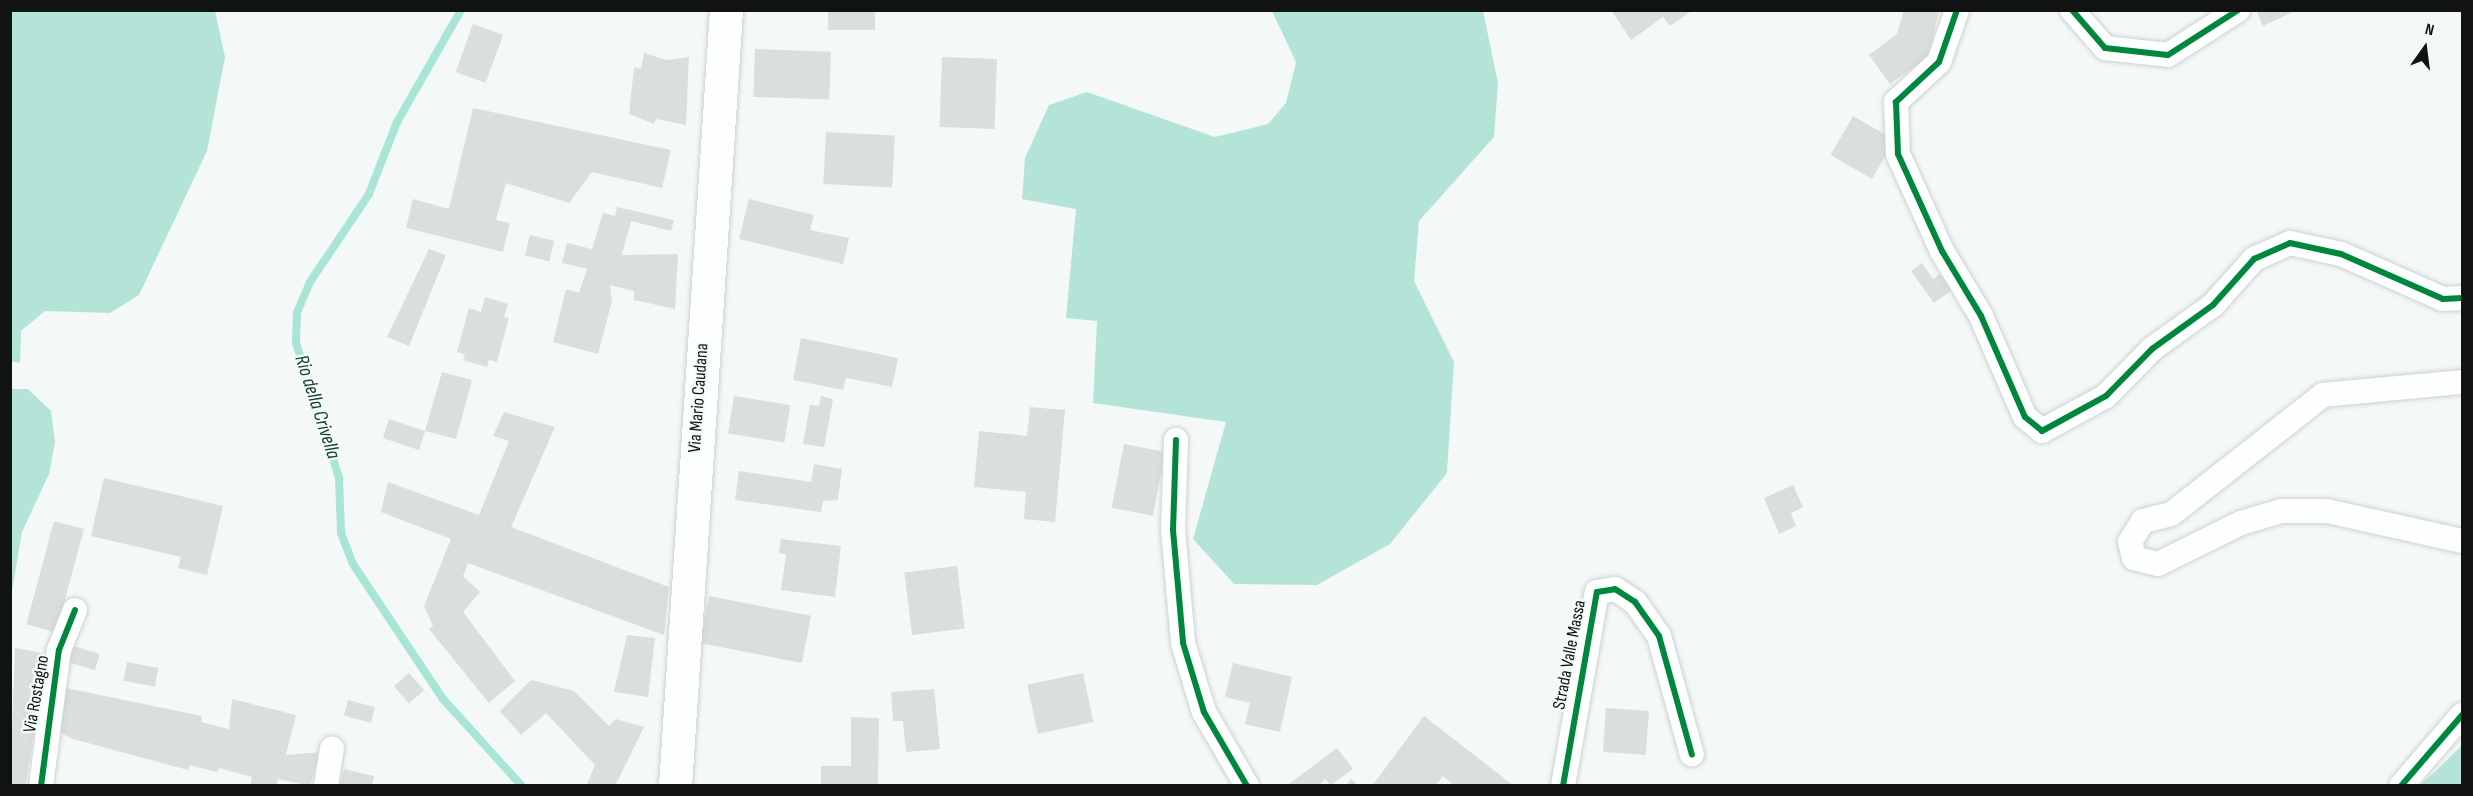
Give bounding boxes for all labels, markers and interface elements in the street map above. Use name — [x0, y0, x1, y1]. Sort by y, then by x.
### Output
north arrow — [2395, 18, 2455, 78]
text: N — [2423, 20, 2436, 40]
street label: Via Mario Caudana — [684, 343, 714, 453]
water label: Rio della Crivella — [289, 352, 345, 462]
street label: Strada Valle Massa — [1549, 599, 1591, 711]
street label: Via Rostagno — [20, 654, 54, 734]

